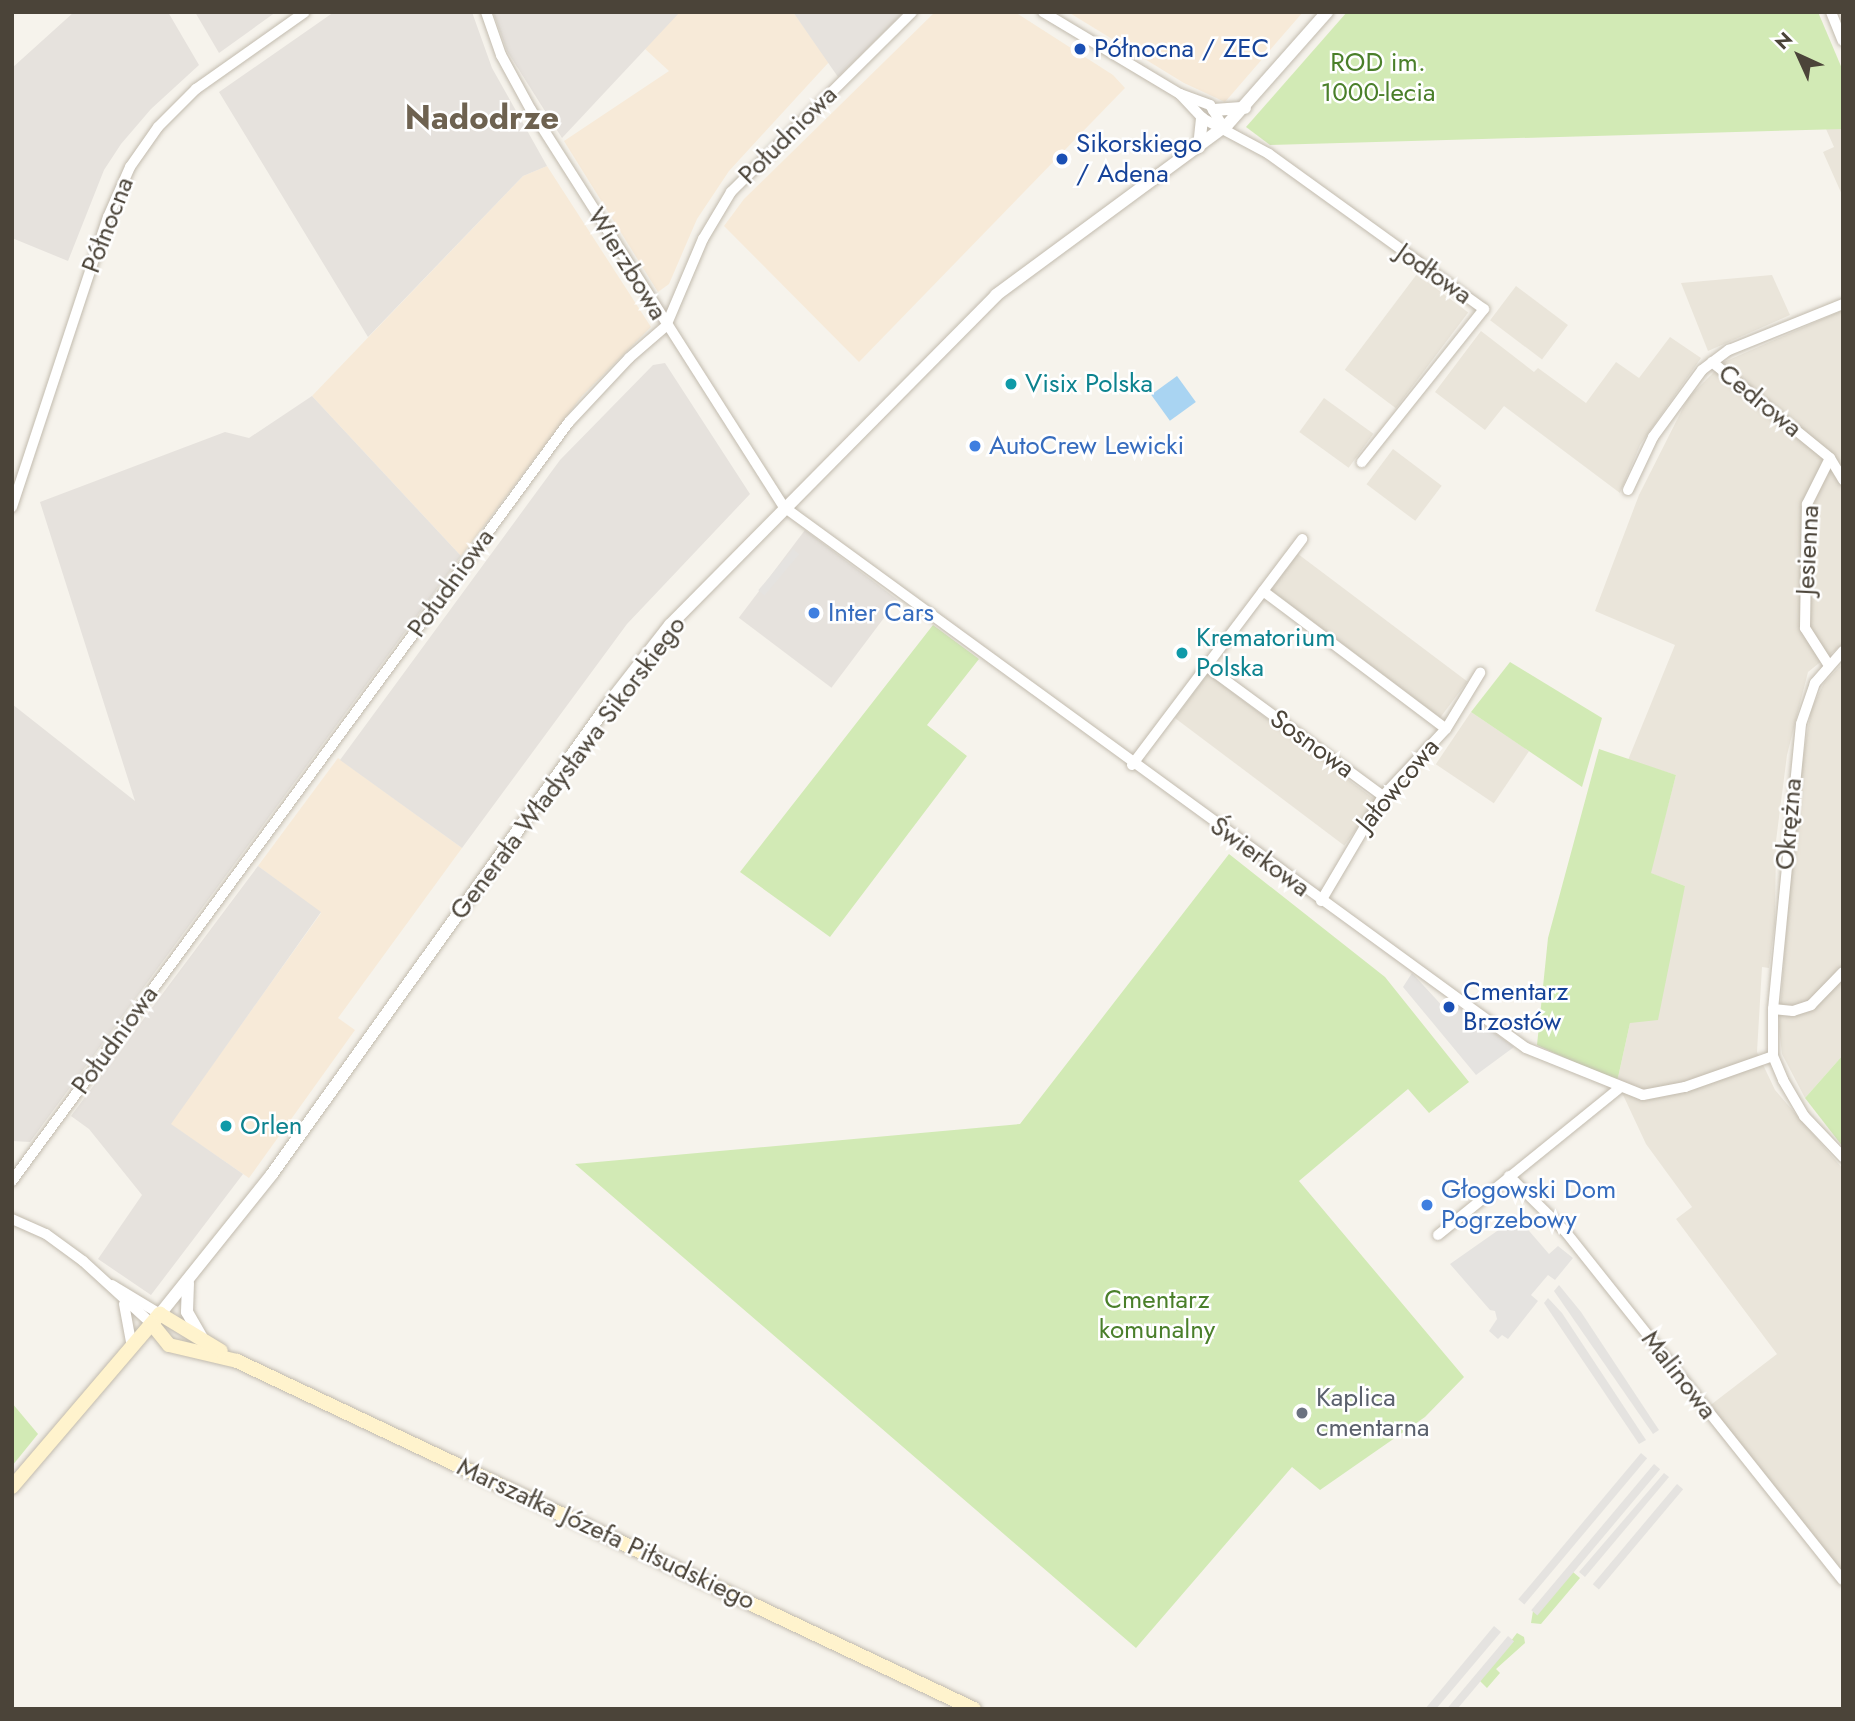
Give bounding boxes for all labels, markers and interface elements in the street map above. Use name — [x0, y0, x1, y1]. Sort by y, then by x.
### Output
north arrow — [1764, 21, 1834, 91]
text: N — [1769, 26, 1799, 56]
place label: Północna / ZEC — [1094, 33, 1269, 65]
marker: Północna / ZEC — [1072, 41, 1088, 57]
park label: ROD im. 1000-lecia — [1320, 47, 1436, 108]
street label: Południowa — [732, 79, 844, 191]
district label: Nadodrze — [405, 98, 559, 138]
place label: Sikorskiego / Adena — [1076, 128, 1202, 190]
marker: Sikorskiego / Adena — [1054, 151, 1070, 167]
street label: Północna — [76, 173, 140, 277]
street label: Wierzbowa — [580, 202, 674, 326]
street label: Jodłowa — [1390, 237, 1478, 311]
street label: Cedrowa — [1712, 358, 1808, 444]
place label: Visix Polska — [1025, 368, 1153, 400]
marker: Visix Polska — [1003, 376, 1019, 392]
place label: AutoCrew Lewicki — [989, 430, 1184, 462]
marker: AutoCrew Lewicki — [967, 438, 983, 454]
street label: Jesienna — [1790, 504, 1826, 596]
street label: Południowa — [401, 523, 501, 643]
place label: Inter Cars — [828, 597, 934, 629]
marker: Inter Cars — [806, 605, 822, 621]
street label: Generała Władysława Sikorskiego — [444, 610, 692, 926]
place label: Krematorium Polska — [1196, 622, 1335, 684]
marker: Krematorium Polska — [1174, 645, 1190, 661]
street label: Sosnowa — [1264, 703, 1360, 785]
street label: Jałowcowa — [1350, 732, 1446, 838]
street label: Okrężna — [1769, 777, 1809, 871]
street label: Świerkowa — [1204, 810, 1316, 904]
place label: Cmentarz Brzostów — [1463, 976, 1569, 1038]
street label: Południowa — [65, 980, 165, 1100]
marker: Cmentarz Brzostów — [1441, 999, 1457, 1015]
place label: Orlen — [240, 1110, 302, 1142]
marker: Orlen — [218, 1118, 234, 1134]
place label: Głogowski Dom Pogrzebowy — [1441, 1174, 1616, 1236]
marker: Głogowski Dom Pogrzebowy — [1419, 1197, 1435, 1213]
park label: Cmentarz komunalny — [1099, 1284, 1215, 1346]
street label: Malinowa — [1635, 1324, 1723, 1426]
place label: Kaplica cmentarna — [1316, 1382, 1430, 1444]
marker: Kaplica cmentarna — [1294, 1405, 1310, 1421]
street label: Marszałka Józefa Piłsudskiego — [452, 1451, 760, 1617]

